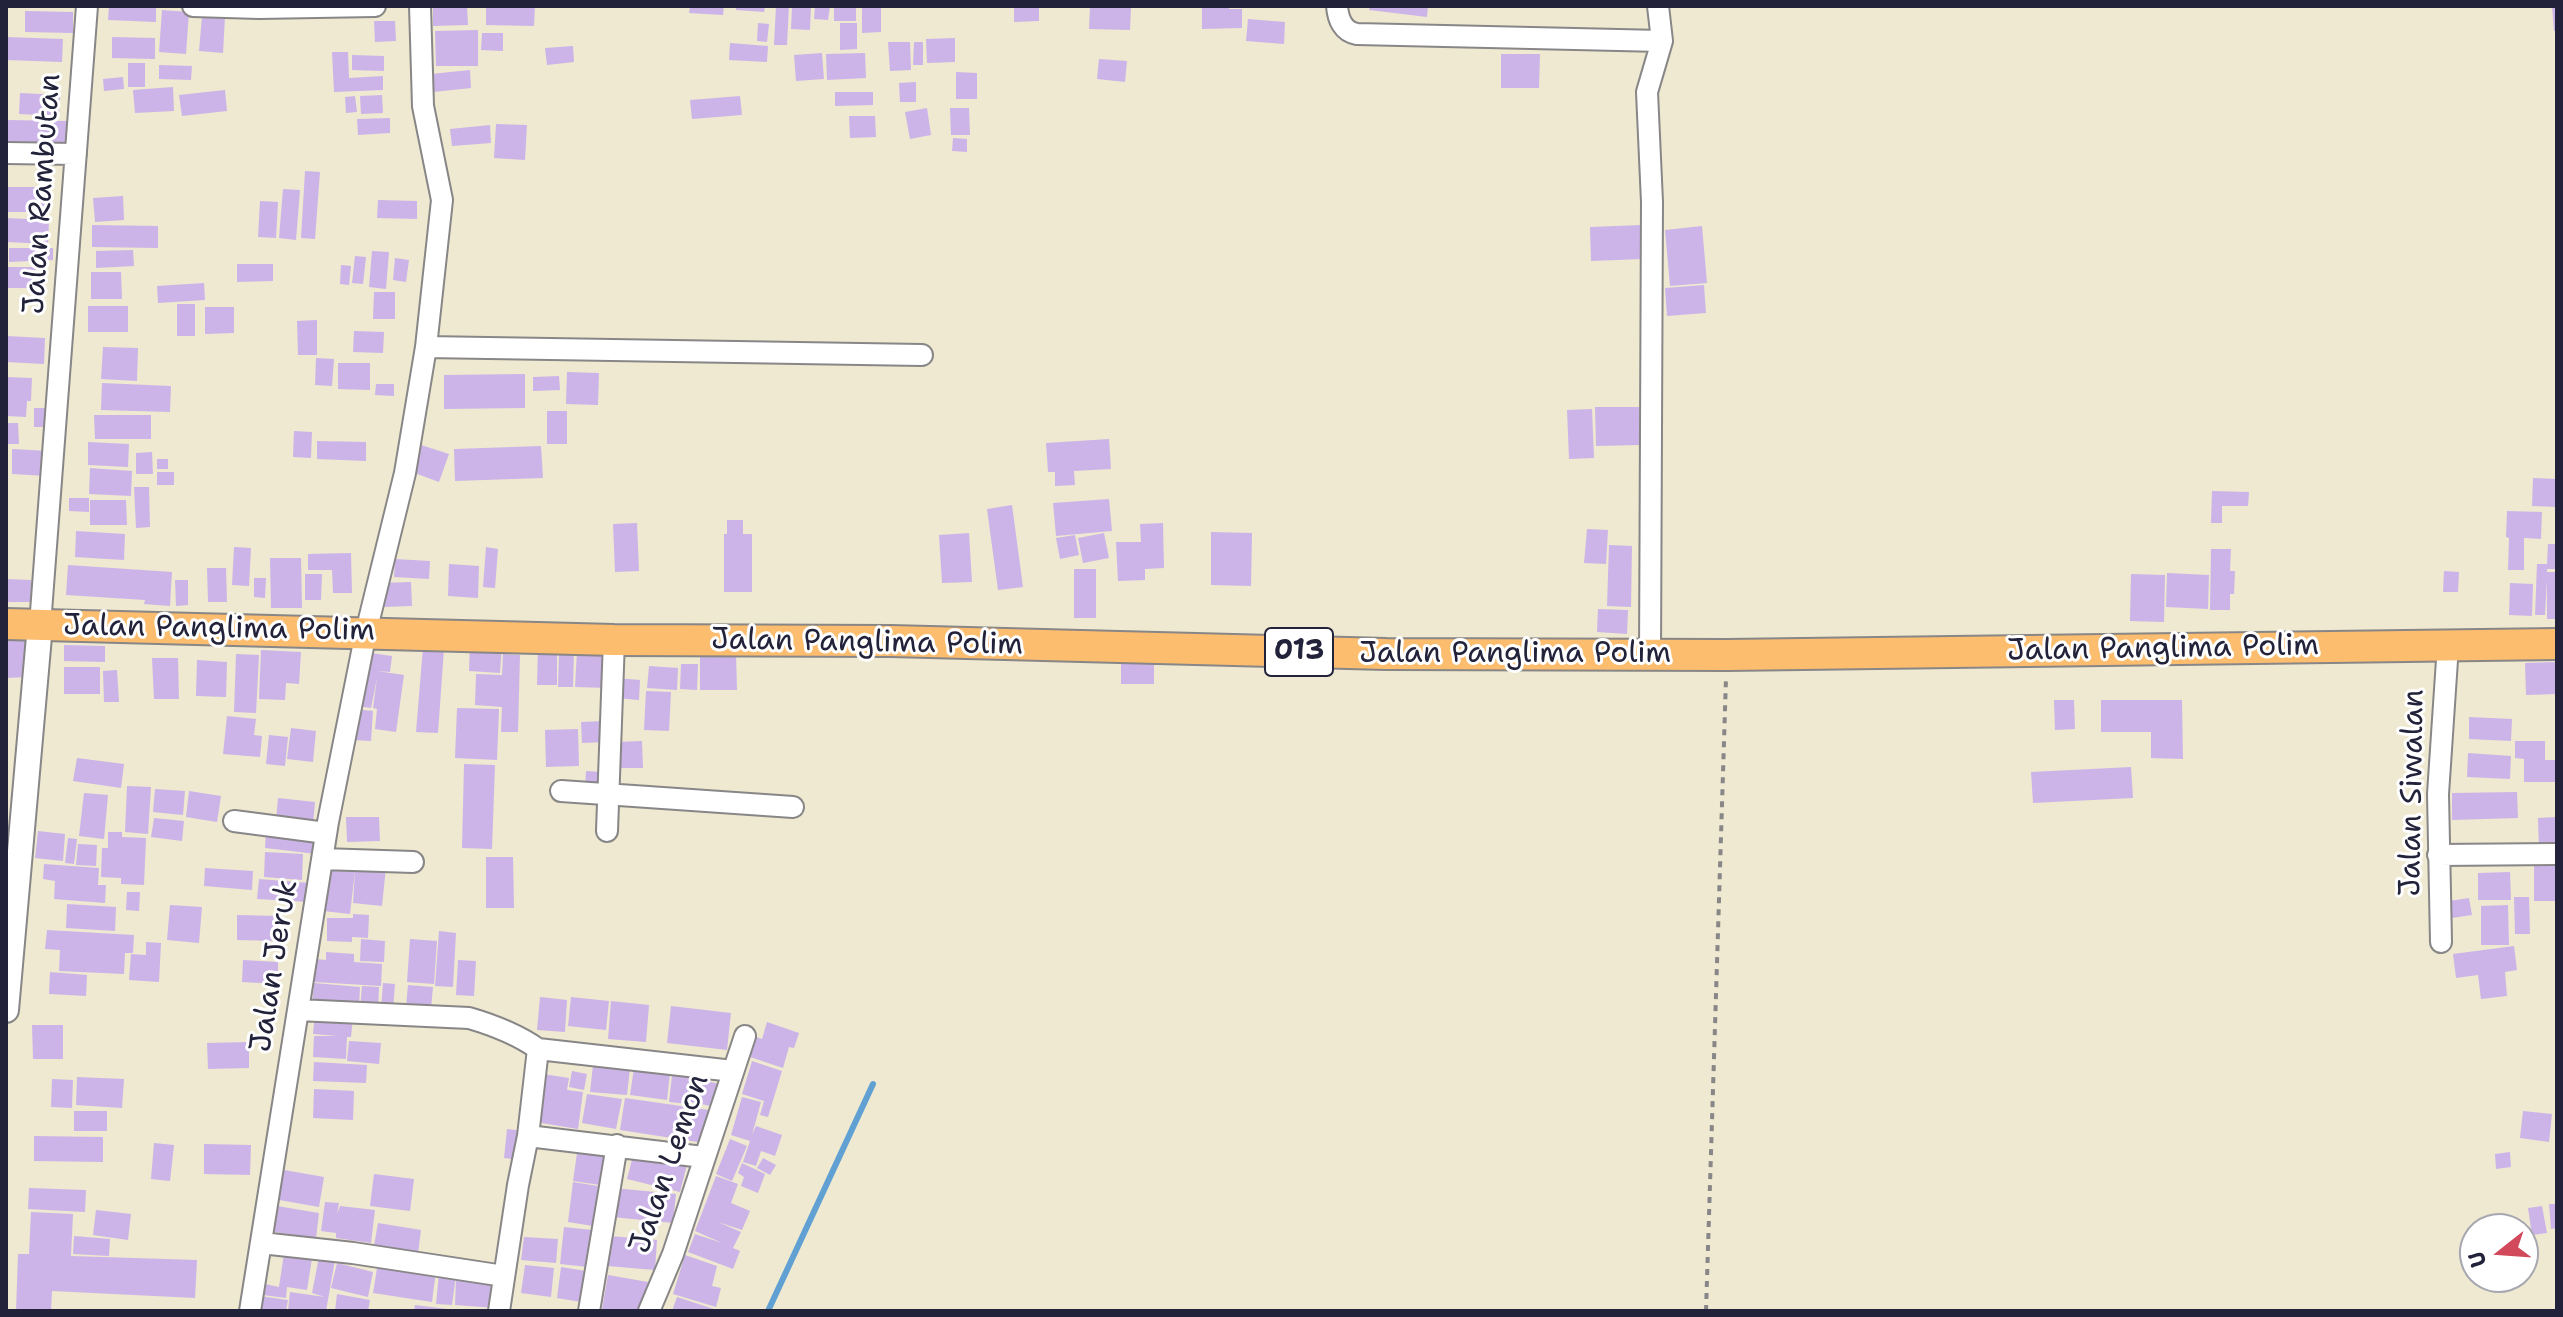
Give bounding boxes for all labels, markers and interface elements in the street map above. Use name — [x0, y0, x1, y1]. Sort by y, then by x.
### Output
street label: Jalan Rambutan — [17, 72, 69, 316]
street label: Jalan Panglima Polim — [63, 608, 375, 650]
street label: Jalan Panglima Polim — [711, 622, 1023, 664]
road number: 013 — [1265, 628, 1333, 676]
street label: Jalan Panglima Polim — [2007, 628, 2319, 670]
street label: Jalan Panglima Polim — [1359, 636, 1671, 672]
street label: Jalan Siwalan — [2393, 689, 2433, 897]
street label: Jalan Jeruk — [244, 877, 306, 1055]
street label: Jalan Lemon — [623, 1070, 717, 1258]
north arrow — [2459, 1213, 2539, 1293]
text: U — [2461, 1248, 2494, 1271]

